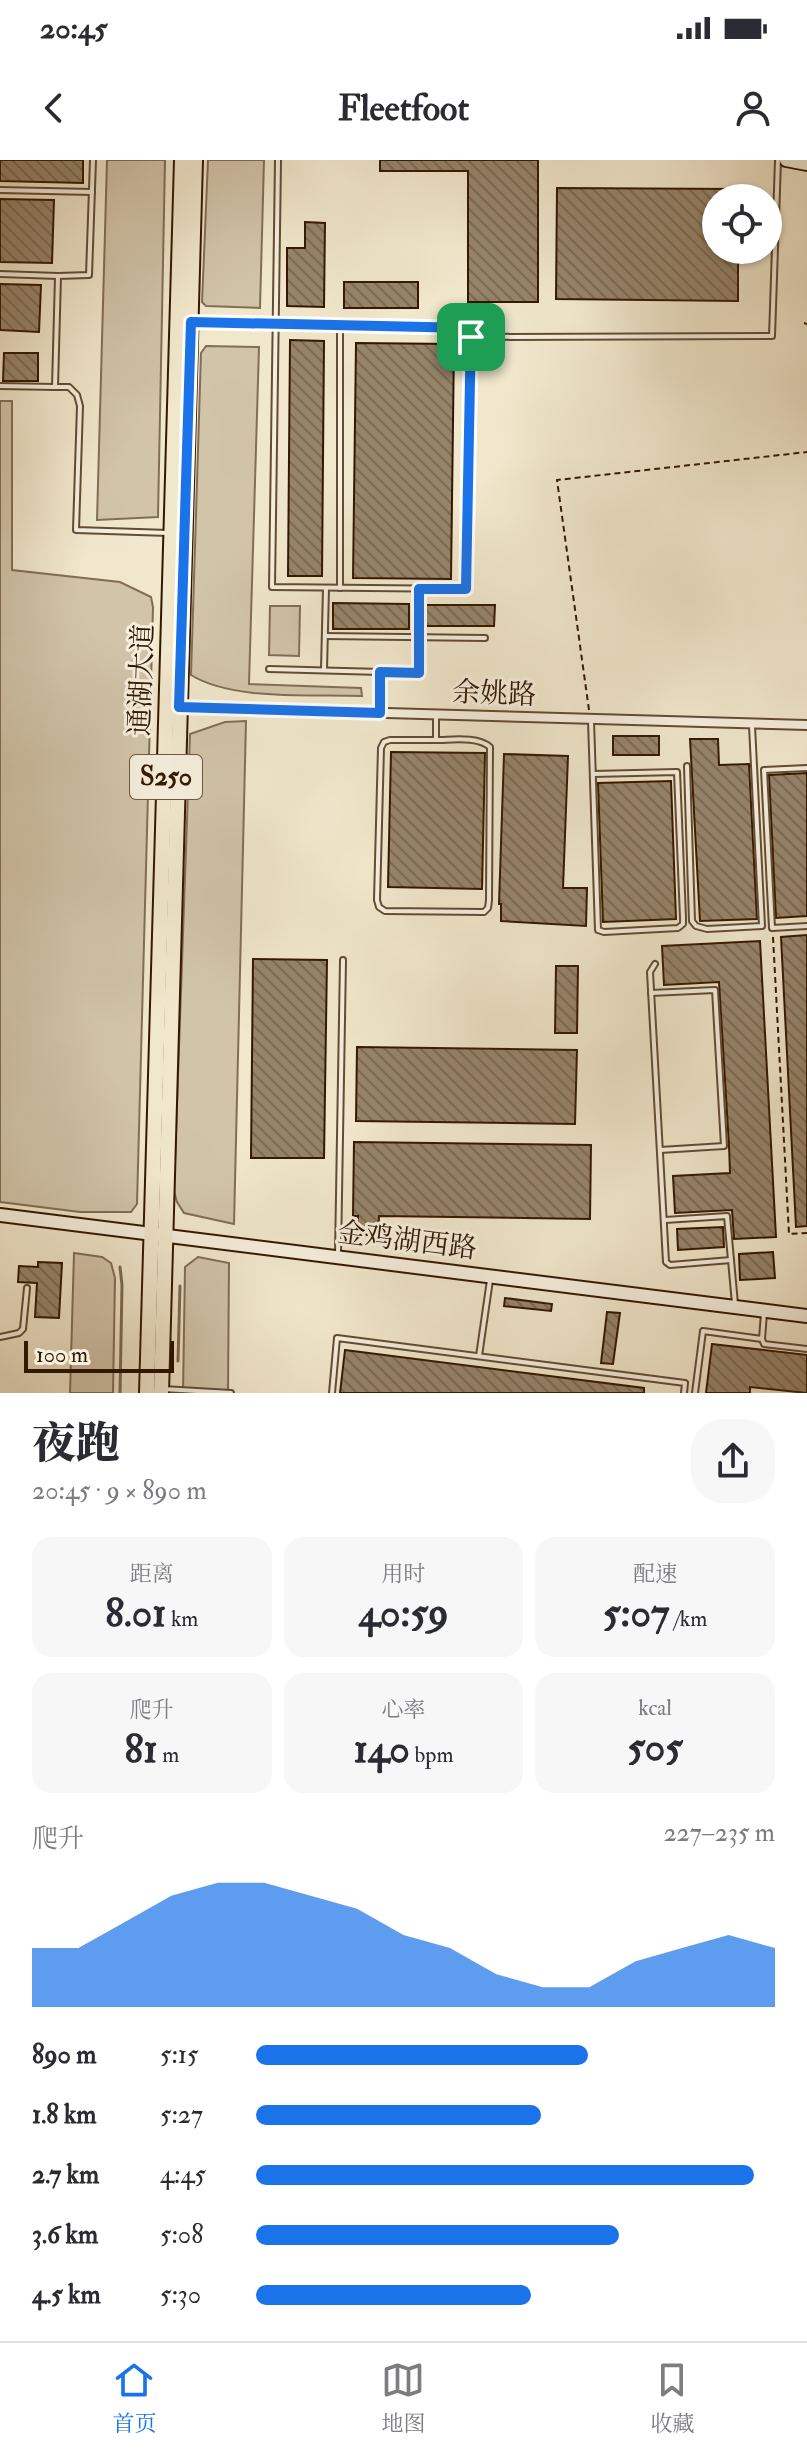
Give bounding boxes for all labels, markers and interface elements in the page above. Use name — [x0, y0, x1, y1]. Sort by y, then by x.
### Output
text: 20:45 — [40, 10, 107, 47]
icon: back — [32, 86, 76, 130]
text: Fleetfoot — [338, 86, 469, 131]
icon: person — [731, 86, 775, 130]
map controls — [702, 184, 782, 264]
button: locate — [702, 184, 782, 264]
pin — [437, 303, 505, 371]
icon: arrive — [449, 315, 493, 359]
street label: 通湖大道 — [123, 623, 161, 737]
street label: 余姚路 — [451, 675, 537, 713]
road number: S250 — [130, 755, 202, 799]
street label: 金鸡湖西路 — [335, 1215, 479, 1267]
scale bar — [24, 1337, 174, 1373]
text: 100 m — [36, 1341, 88, 1369]
text: 夜跑 — [32, 1417, 120, 1472]
button: share — [691, 1419, 775, 1503]
text: 20:45 · 9 × 890 m — [32, 1475, 207, 1507]
text: 距离 — [130, 1560, 174, 1588]
text: 用时 — [381, 1560, 426, 1588]
text: 配速 — [633, 1560, 677, 1588]
text: 8.01 — [105, 1588, 166, 1639]
text: 40:59 — [358, 1588, 449, 1639]
text: 5:07 — [603, 1588, 669, 1639]
text: km — [166, 1605, 198, 1633]
text: /km — [669, 1605, 707, 1633]
text: kcal — [638, 1694, 672, 1722]
text: 爬升 — [130, 1696, 174, 1724]
text: 心率 — [381, 1696, 426, 1724]
text: 505 — [628, 1722, 683, 1773]
text: 81 — [124, 1724, 158, 1775]
text: 140 — [354, 1724, 410, 1775]
text: m — [158, 1741, 179, 1769]
text: bpm — [410, 1741, 453, 1769]
text: 227–235 m — [663, 1817, 775, 1849]
text: 爬升 — [32, 1823, 84, 1855]
text: 890 m — [32, 2039, 97, 2071]
text: 5:15 — [160, 2039, 199, 2071]
text: 1.8 km — [32, 2099, 97, 2131]
text: 5:27 — [160, 2099, 203, 2131]
text: 2.7 km — [32, 2159, 99, 2191]
text: 4:45 — [160, 2159, 206, 2191]
text: 3.6 km — [32, 2219, 98, 2251]
text: 5:08 — [160, 2219, 203, 2251]
text: 4.5 km — [32, 2279, 101, 2311]
text: 5:30 — [160, 2279, 201, 2311]
tab: 首页 — [112, 2358, 157, 2438]
tab: 地图 — [381, 2358, 426, 2438]
tab: 收藏 — [650, 2358, 695, 2438]

